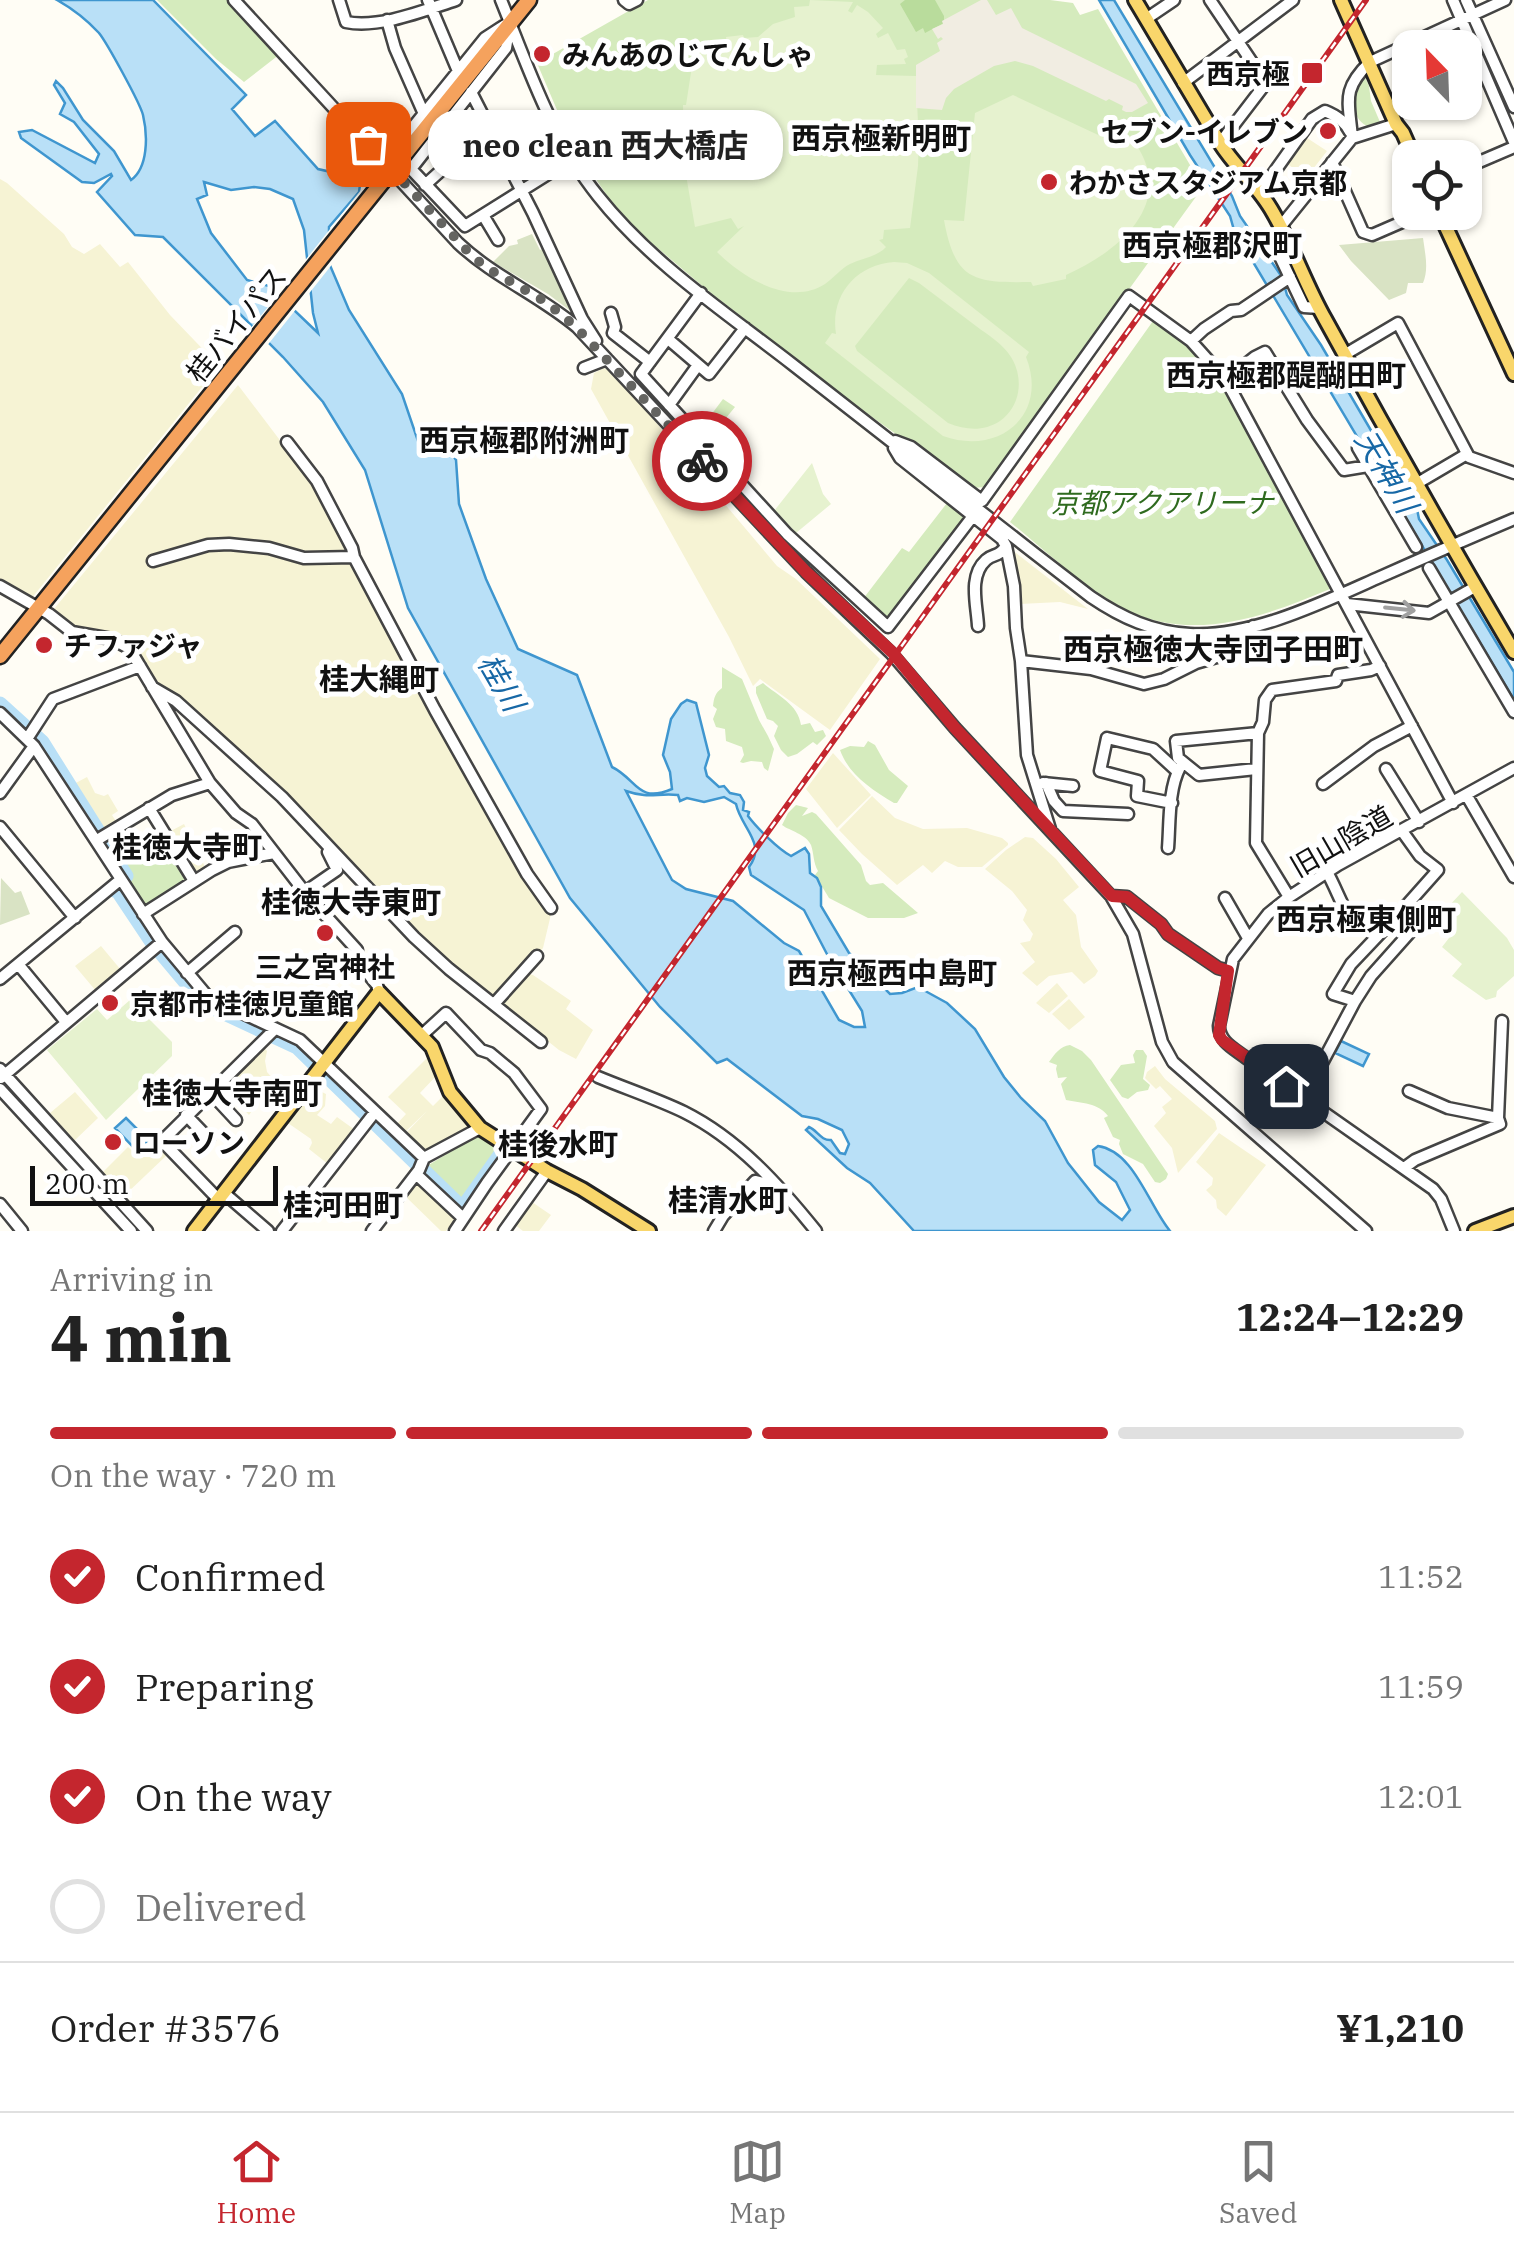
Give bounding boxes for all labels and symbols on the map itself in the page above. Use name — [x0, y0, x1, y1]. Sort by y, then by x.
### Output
north arrow — [1392, 30, 1482, 120]
place label: みんあのじてんしゃ — [562, 36, 814, 73]
marker: みんあのじてんしゃ — [531, 43, 553, 65]
place label: 西京極 — [1206, 55, 1290, 92]
marker: 西京極 — [1299, 60, 1325, 86]
pin — [326, 102, 411, 187]
callout: neo clean 西大橋店 — [428, 109, 783, 179]
place label: セブン-イレブン — [1101, 113, 1308, 150]
district label: 西京極新明町 — [791, 118, 971, 157]
marker: セブン-イレブン — [1317, 120, 1339, 142]
place label: わかさスタジアム京都 — [1069, 164, 1347, 201]
marker: わかさスタジアム京都 — [1038, 171, 1060, 193]
district label: 西京極郡沢町 — [1122, 225, 1302, 264]
street label: 桂バイパス — [178, 258, 294, 390]
district label: 西京極郡醍醐田町 — [1166, 355, 1406, 394]
courier — [652, 411, 752, 511]
district label: 西京極郡附洲町 — [419, 420, 629, 459]
water label: 天神川 — [1347, 422, 1428, 522]
park label: 京都アクアリーナ — [1051, 484, 1275, 521]
one-way arrow — [1383, 600, 1416, 619]
place label: チファジャ — [64, 627, 203, 664]
district label: 西京極徳大寺団子田町 — [1063, 629, 1363, 668]
marker: チファジャ — [33, 634, 55, 656]
water label: 桂川 — [470, 646, 535, 720]
district label: 桂大縄町 — [319, 659, 439, 698]
street label: 旧山陰道 — [1283, 797, 1399, 885]
district label: 桂徳大寺町 — [112, 827, 262, 866]
district label: 桂徳大寺東町 — [261, 882, 441, 921]
district label: 西京極東側町 — [1276, 899, 1456, 938]
marker: 三之宮神社 — [314, 922, 336, 944]
place label: 三之宮神社 — [255, 948, 395, 985]
district label: 西京極西中島町 — [787, 953, 997, 992]
place label: 京都市桂徳児童館 — [130, 985, 354, 1022]
marker: 京都市桂徳児童館 — [99, 992, 121, 1014]
pin — [1244, 1044, 1329, 1129]
district label: 桂徳大寺南町 — [142, 1073, 322, 1112]
place label: ローソン — [133, 1124, 245, 1161]
district label: 桂後水町 — [498, 1124, 618, 1163]
marker: ローソン — [102, 1131, 124, 1153]
scale bar — [30, 1161, 278, 1206]
district label: 桂清水町 — [668, 1180, 788, 1219]
district label: 桂河田町 — [283, 1185, 403, 1224]

